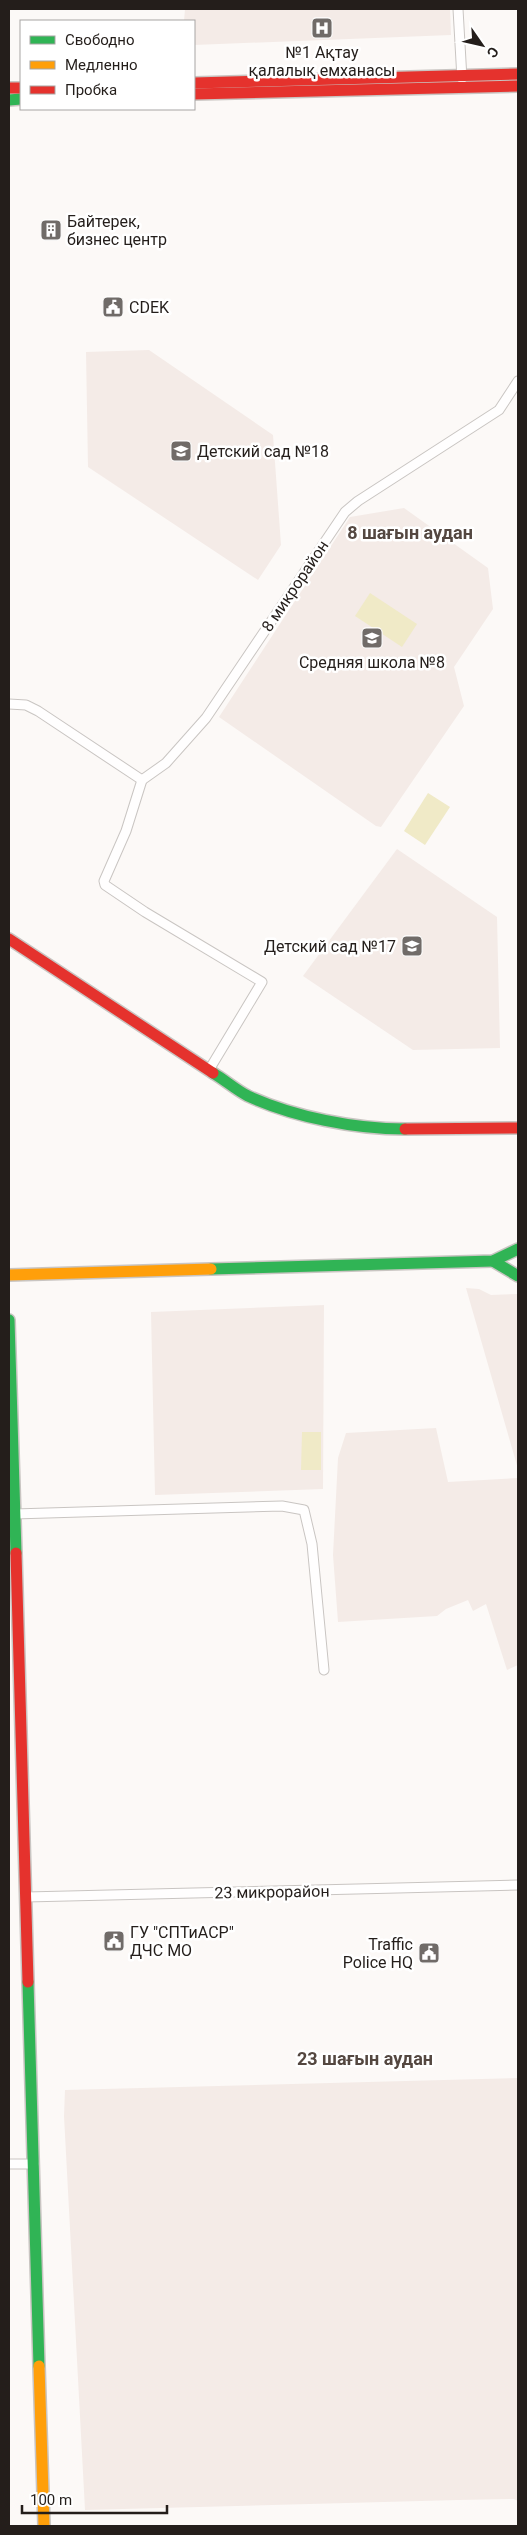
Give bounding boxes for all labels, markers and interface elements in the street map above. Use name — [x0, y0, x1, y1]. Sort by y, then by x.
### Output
hospital icon: №1 Ақтау қалалық емханасы — [310, 16, 334, 40]
legend — [20, 20, 195, 110]
north arrow — [457, 20, 507, 70]
text: Свободно — [65, 31, 134, 49]
place label: №1 Ақтау қалалық емханасы — [249, 43, 395, 80]
text: С — [484, 44, 502, 61]
text: Медленно — [65, 56, 138, 74]
text: Пробка — [65, 81, 117, 99]
place label: Байтерек, бизнес центр — [67, 212, 167, 249]
building icon: Байтерек, бизнес центр — [39, 218, 63, 242]
public building icon: CDEK — [101, 295, 125, 319]
place label: CDEK — [129, 298, 170, 317]
school or university icon: Детский сад №18 — [169, 439, 193, 463]
place label: Детский сад №18 — [197, 442, 329, 461]
district label: 8 шағын аудан — [347, 522, 473, 543]
street label: 8 микрорайон — [257, 537, 333, 635]
school or university icon: Средняя школа №8 — [360, 626, 384, 650]
place label: Средняя школа №8 — [299, 653, 445, 672]
school or university icon: Детский сад №17 — [400, 934, 424, 958]
place label: Детский сад №17 — [264, 937, 396, 956]
street label: 23 микрорайон — [214, 1881, 330, 1903]
place label: ГУ "СПТиАСР" ДЧС МО — [130, 1923, 234, 1960]
public building icon: ГУ "СПТиАСР" ДЧС МО — [102, 1929, 126, 1953]
place label: Traffic Police HQ — [343, 1935, 413, 1972]
public building icon: Traffic Police HQ — [417, 1941, 441, 1965]
district label: 23 шағын аудан — [297, 2048, 433, 2069]
scale bar — [22, 2482, 168, 2514]
text: 100 m — [30, 2491, 72, 2509]

